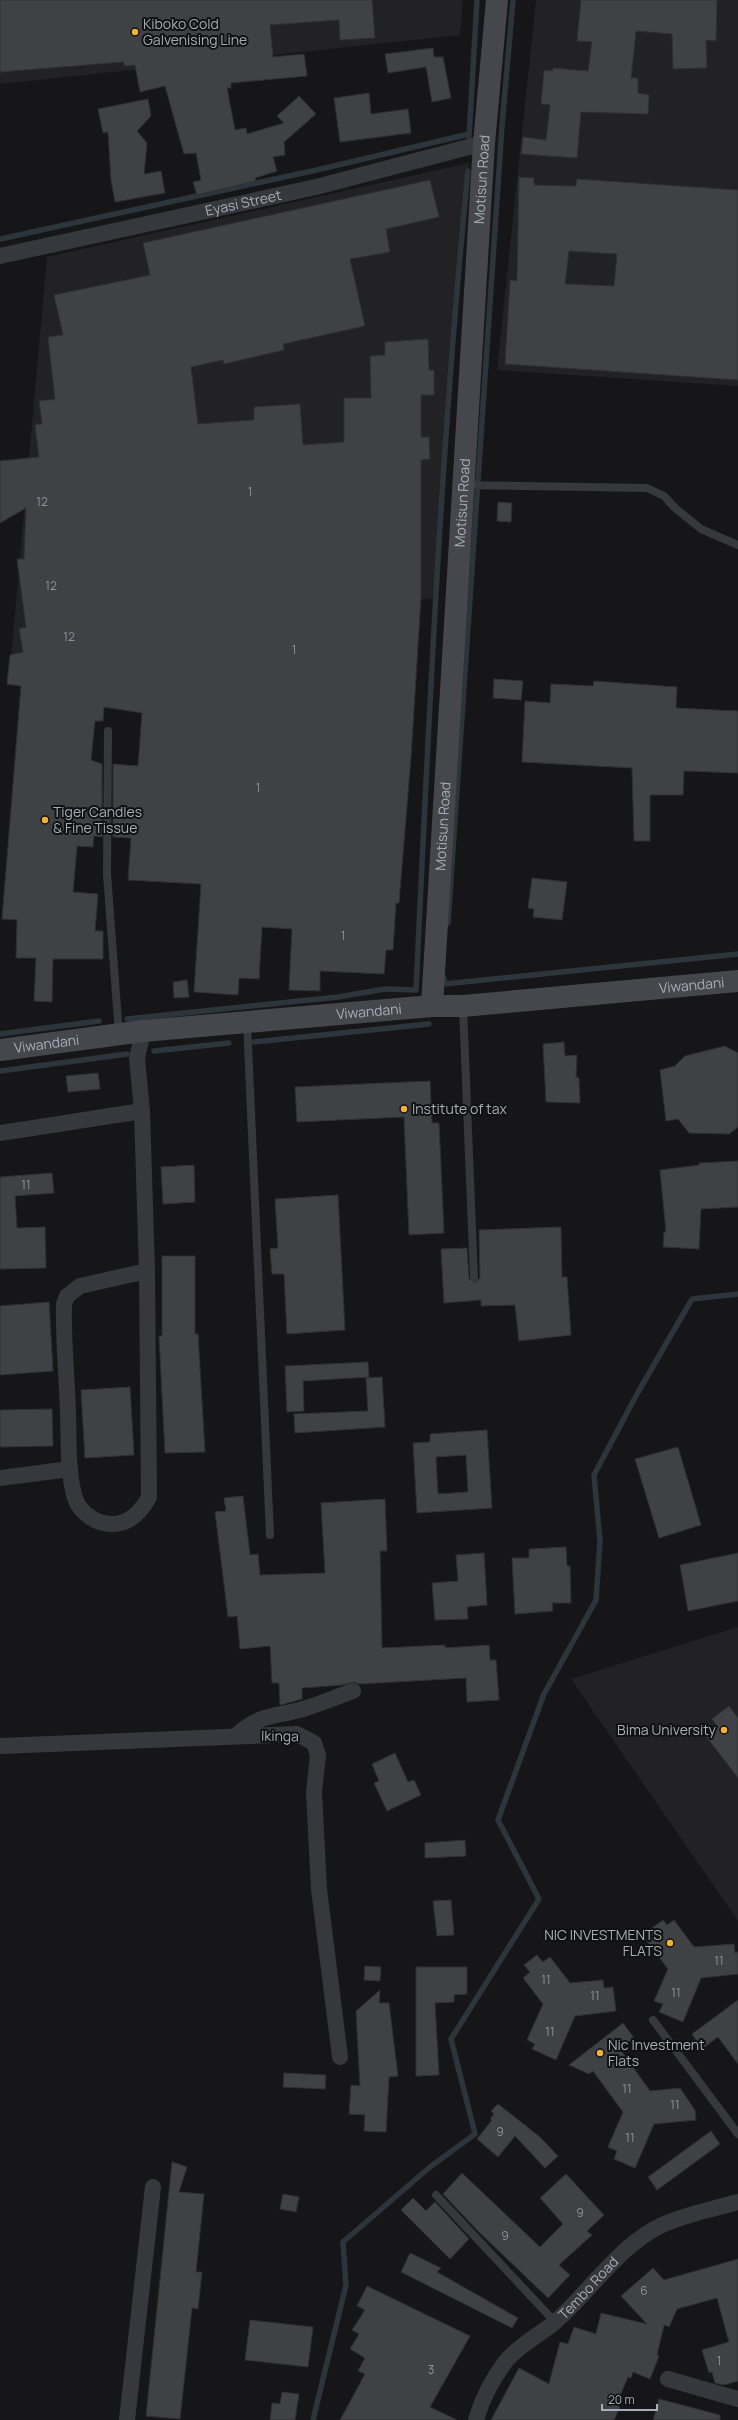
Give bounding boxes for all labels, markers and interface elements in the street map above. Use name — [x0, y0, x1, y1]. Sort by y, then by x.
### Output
place label: Kiboko Cold Galvenising Line — [143, 14, 247, 49]
marker: Kiboko Cold Galvenising Line — [130, 27, 140, 37]
street label: Motisun Road — [469, 134, 494, 224]
street label: Eyasi Street — [203, 185, 283, 220]
street label: Motisun Road — [450, 458, 474, 548]
house number: 1 — [248, 483, 252, 500]
house number: 12 — [36, 493, 48, 510]
house number: 12 — [45, 577, 57, 594]
house number: 12 — [63, 628, 75, 645]
house number: 1 — [292, 641, 296, 658]
house number: 1 — [256, 779, 260, 796]
street label: Motisun Road — [430, 781, 454, 871]
place label: Tiger Candles & Fine Tissue — [53, 802, 142, 837]
marker: Tiger Candles & Fine Tissue — [40, 815, 50, 825]
house number: 1 — [341, 927, 345, 944]
street label: Viwandani — [658, 972, 725, 997]
street label: Viwandani — [335, 999, 402, 1023]
street label: Viwandani — [13, 1030, 80, 1057]
place label: Institute of tax — [412, 1099, 507, 1118]
marker: Institute of tax — [399, 1104, 409, 1114]
house number: 11 — [21, 1176, 31, 1193]
place label: Bima University — [617, 1720, 717, 1739]
marker: Bima University — [719, 1725, 729, 1735]
street label: Ikinga — [261, 1726, 299, 1745]
place label: NIC INVESTMENTS FLATS — [544, 1925, 662, 1960]
marker: NIC INVESTMENTS FLATS — [665, 1938, 675, 1948]
house number: 11 — [714, 1952, 724, 1969]
house number: 11 — [541, 1971, 551, 1988]
house number: 11 — [671, 1984, 681, 2001]
house number: 11 — [590, 1987, 600, 2004]
house number: 11 — [545, 2023, 555, 2040]
place label: Nic Investment Flats — [608, 2035, 705, 2070]
marker: Nic Investment Flats — [595, 2048, 605, 2058]
house number: 11 — [622, 2080, 632, 2097]
house number: 11 — [670, 2096, 680, 2113]
house number: 9 — [496, 2123, 504, 2140]
house number: 11 — [625, 2129, 635, 2146]
house number: 9 — [576, 2204, 584, 2221]
house number: 9 — [501, 2227, 509, 2244]
street label: Tembo Road — [554, 2252, 622, 2323]
house number: 6 — [640, 2282, 648, 2299]
house number: 1 — [717, 2352, 721, 2369]
house number: 3 — [428, 2361, 434, 2378]
scale bar — [602, 2386, 657, 2412]
text: 20 m — [608, 2391, 635, 2408]

